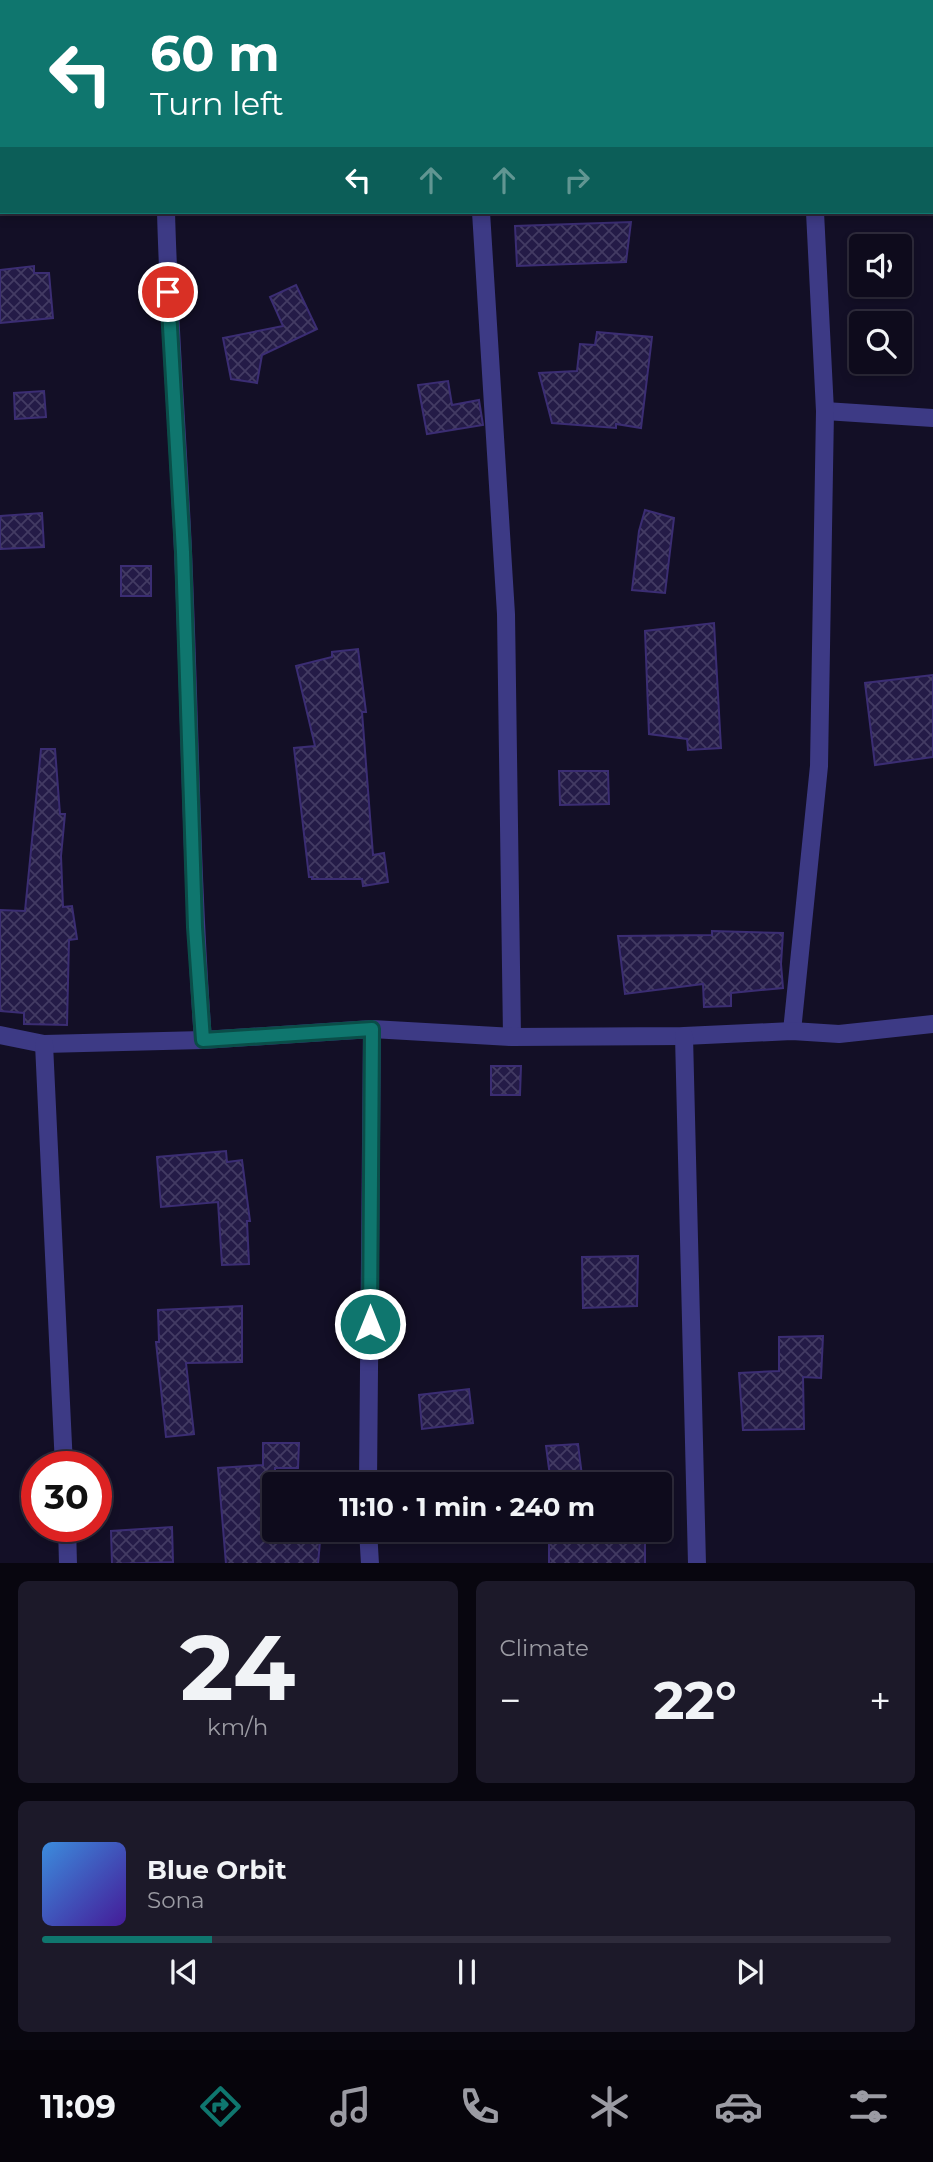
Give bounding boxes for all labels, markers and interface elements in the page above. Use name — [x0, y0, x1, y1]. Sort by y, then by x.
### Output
text: 60 m — [150, 24, 280, 83]
icon: left — [35, 28, 126, 119]
text: Turn left — [150, 84, 284, 123]
icon: left — [339, 161, 377, 199]
icon: ahead — [412, 161, 450, 199]
icon: ahead — [485, 161, 523, 199]
icon: right — [558, 161, 596, 199]
map controls — [849, 234, 912, 374]
button: sound — [849, 234, 912, 297]
pin — [138, 262, 198, 322]
icon: arrive — [149, 273, 187, 311]
button: search — [849, 311, 912, 374]
position arrow — [333, 1287, 407, 1361]
speed limit sign: 30 — [21, 1451, 112, 1542]
text: 11:10 · 1 min · 240 m — [339, 1491, 595, 1523]
text: 24 — [180, 1612, 295, 1723]
text: Climate — [500, 1634, 589, 1662]
text: 22° — [654, 1669, 737, 1732]
text: − — [500, 1677, 521, 1724]
text: + — [869, 1677, 891, 1724]
text: km/h — [207, 1713, 268, 1741]
text: Blue Orbit — [147, 1854, 286, 1886]
text: Sona — [147, 1886, 205, 1914]
icon: previous — [165, 1953, 203, 1991]
icon: pause — [448, 1953, 486, 1991]
icon: next — [731, 1953, 769, 1991]
icon: directions — [196, 2082, 245, 2131]
icon: music — [326, 2082, 375, 2131]
icon: phone — [455, 2082, 504, 2131]
icon: climate — [585, 2082, 634, 2131]
icon: car — [714, 2082, 763, 2131]
icon: filters — [844, 2082, 893, 2131]
text: 11:09 — [40, 2087, 116, 2126]

